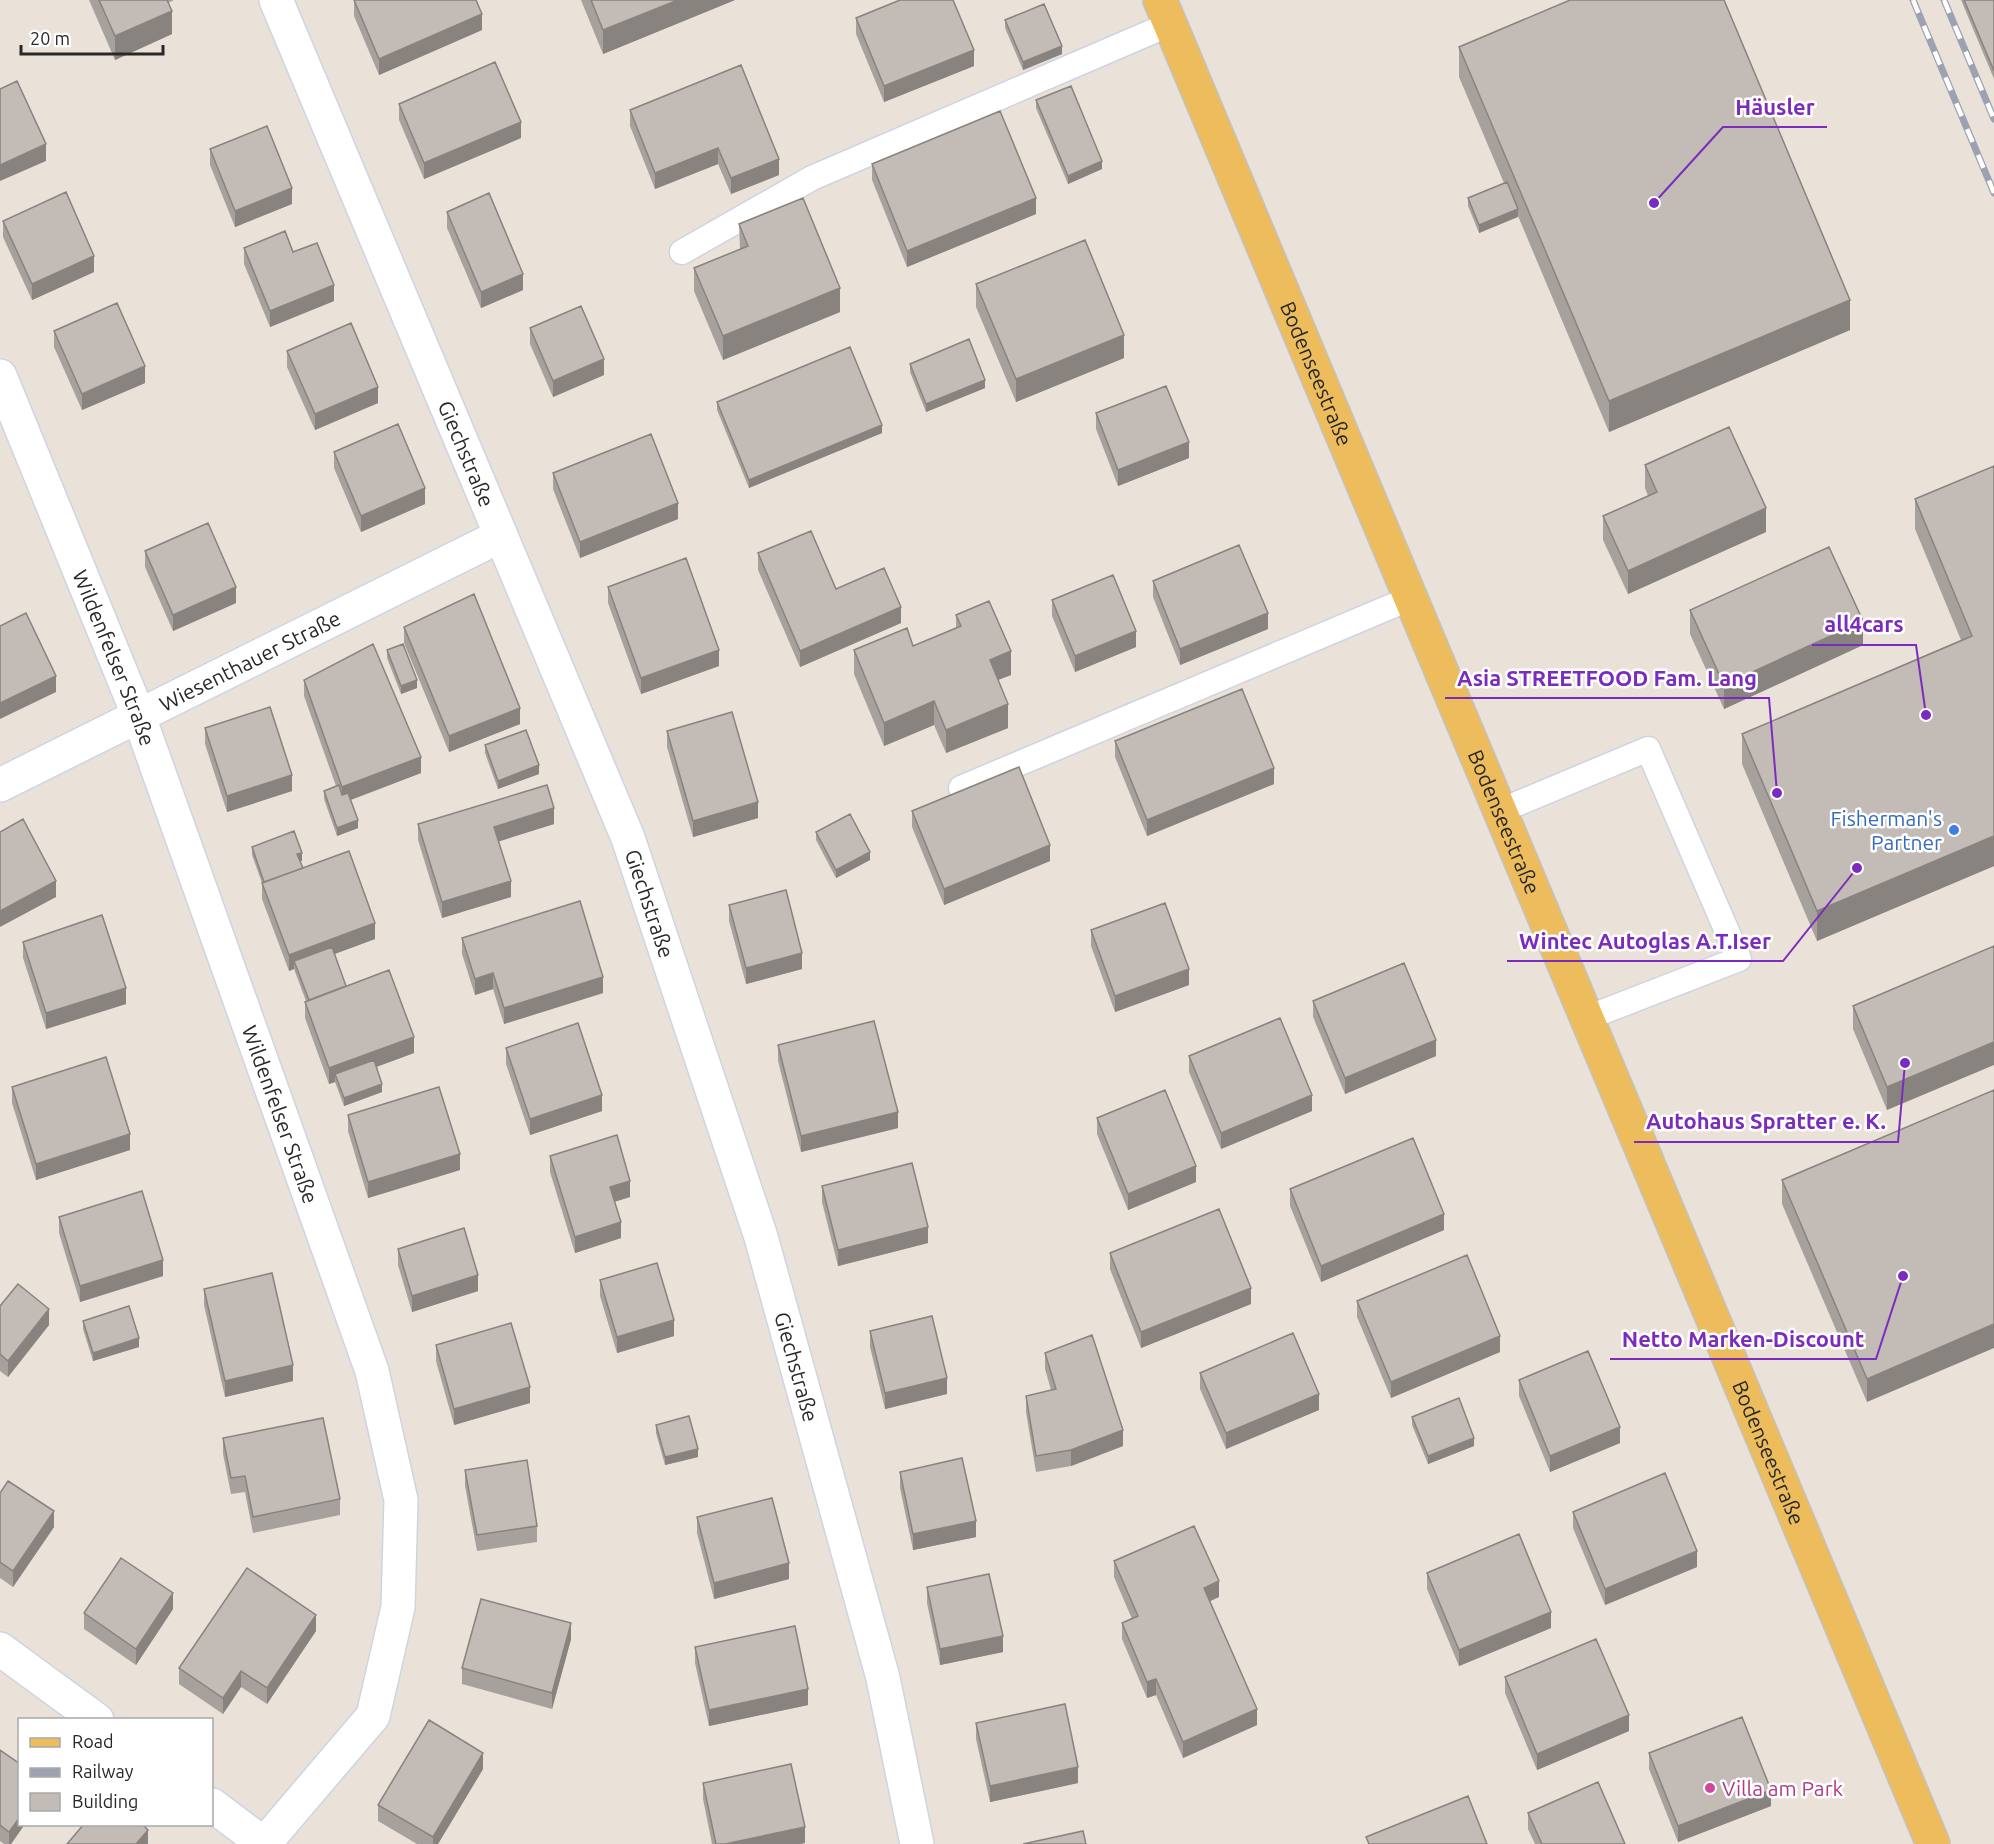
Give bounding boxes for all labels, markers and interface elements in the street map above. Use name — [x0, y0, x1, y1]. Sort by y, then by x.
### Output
scale bar — [21, 18, 164, 56]
text: 20 m — [30, 28, 70, 48]
callout: Häusler — [1723, 87, 1827, 127]
text: Häusler — [1735, 94, 1815, 119]
street label: Bodenseestraße — [1276, 298, 1357, 449]
street label: Giechstraße — [434, 397, 499, 510]
street label: Wildenfelser Straße — [68, 566, 160, 749]
callout: all4cars — [1812, 605, 1916, 645]
street label: Wiesenthauer Straße — [155, 606, 344, 716]
text: all4cars — [1824, 611, 1904, 636]
callout: Asia STREETFOOD Fam. Lang — [1445, 658, 1769, 698]
text: Asia STREETFOOD Fam. Lang — [1457, 665, 1757, 690]
street label: Bodenseestraße — [1464, 746, 1545, 897]
place label: Fisherman's Partner — [1831, 806, 1942, 854]
marker: Fisherman's Partner — [1947, 823, 1961, 837]
street label: Giechstraße — [621, 846, 679, 961]
callout: Wintec Autoglas A.T.Iser — [1507, 921, 1783, 961]
text: Wintec Autoglas A.T.Iser — [1519, 928, 1771, 953]
street label: Wildenfelser Straße — [238, 1022, 323, 1207]
callout: Autohaus Spratter e. K. — [1634, 1102, 1898, 1142]
text: Autohaus Spratter e. K. — [1646, 1108, 1886, 1133]
street label: Giechstraße — [770, 1309, 823, 1424]
callout: Netto Marken-Discount — [1610, 1319, 1876, 1359]
text: Netto Marken-Discount — [1622, 1326, 1864, 1351]
street label: Bodenseestraße — [1728, 1377, 1810, 1528]
legend — [18, 1718, 213, 1826]
text: Road — [72, 1731, 114, 1751]
text: Railway — [72, 1761, 134, 1781]
place label: Villa am Park — [1722, 1776, 1844, 1800]
marker: Villa am Park — [1703, 1781, 1717, 1795]
text: Building — [72, 1791, 138, 1811]

